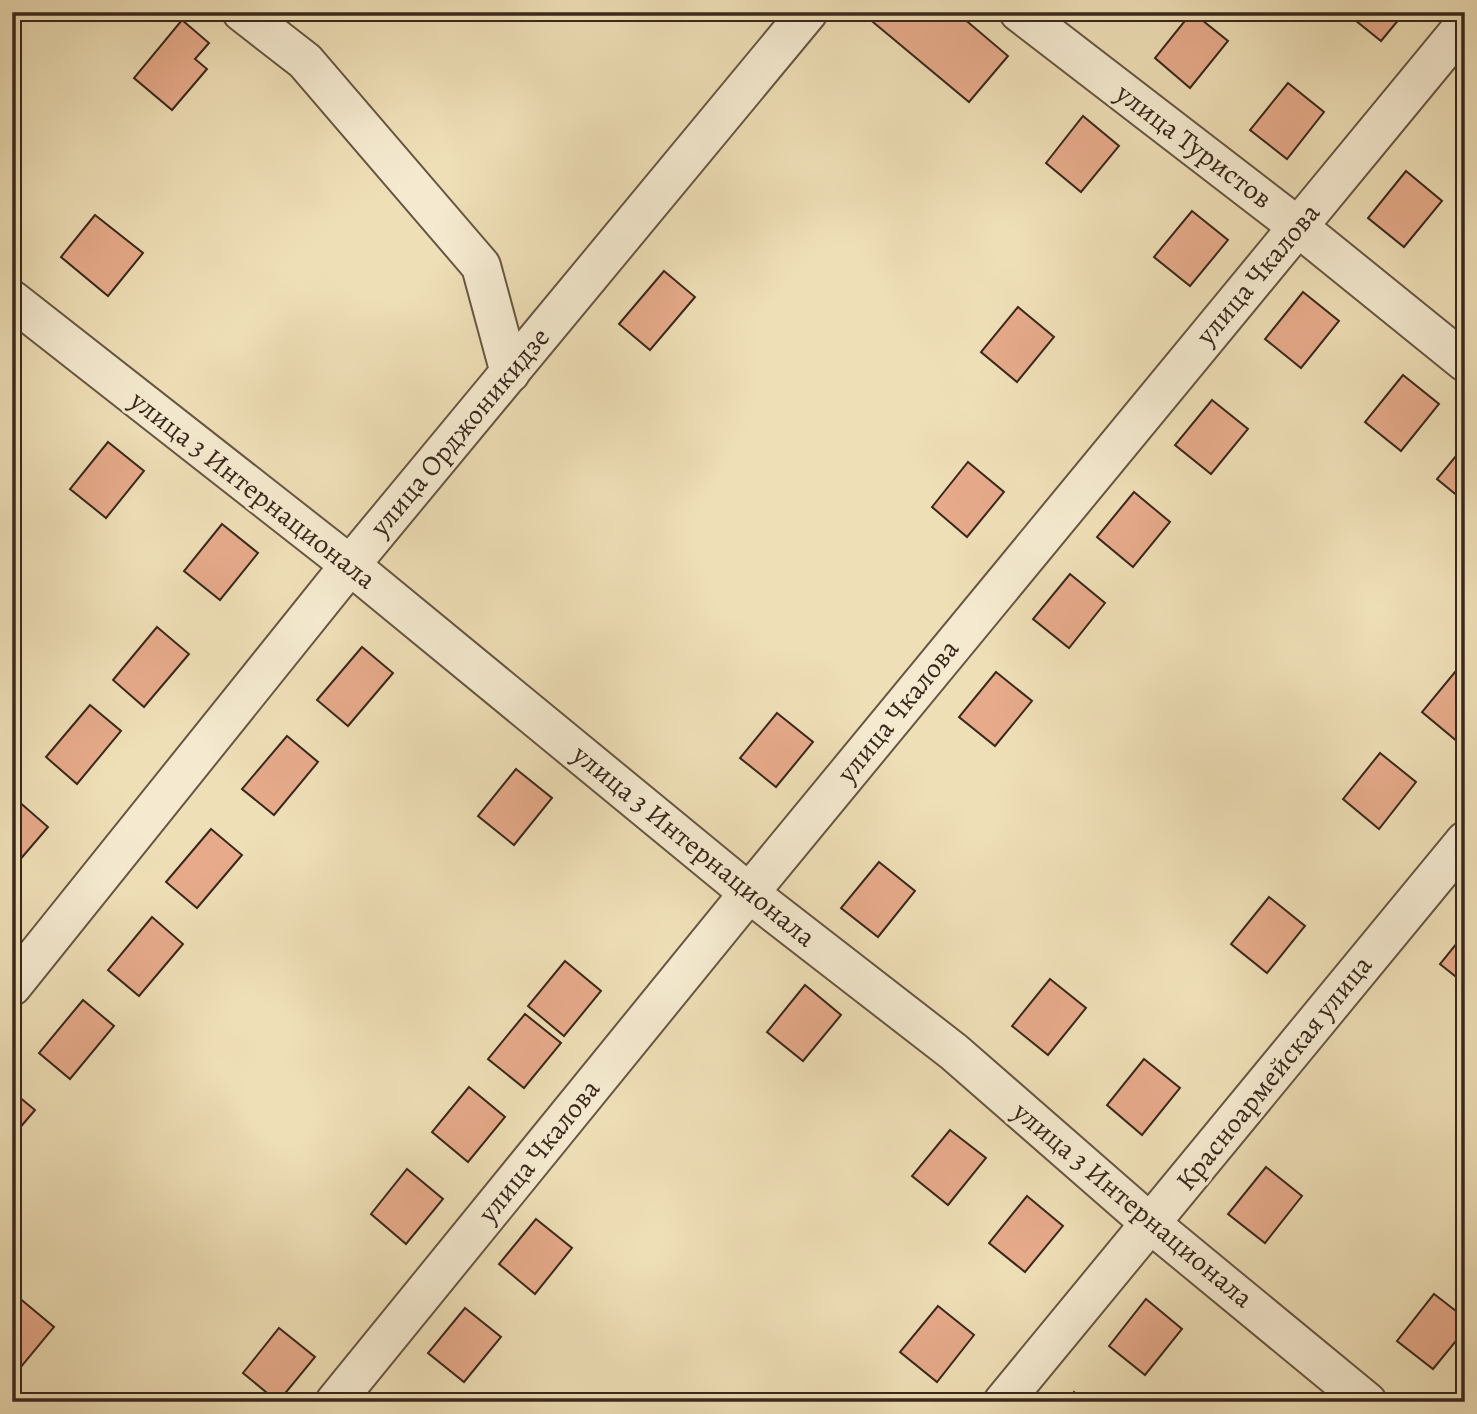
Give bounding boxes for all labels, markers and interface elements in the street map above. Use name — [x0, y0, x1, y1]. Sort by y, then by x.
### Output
street label: улица Туристов — [1107, 74, 1280, 217]
street label: улица Чкалова — [1187, 195, 1329, 354]
street label: улица Орджоникидзе — [361, 320, 559, 545]
street label: улица 3 Интернационала — [121, 381, 384, 598]
street label: улица Чкалова — [828, 631, 968, 792]
street label: улица 3 Интернационала — [564, 735, 824, 956]
street label: Красноармейская улица — [1167, 947, 1381, 1199]
street label: улица Чкалова — [469, 1071, 609, 1232]
street label: улица 3 Интернационала — [1004, 1093, 1261, 1317]

